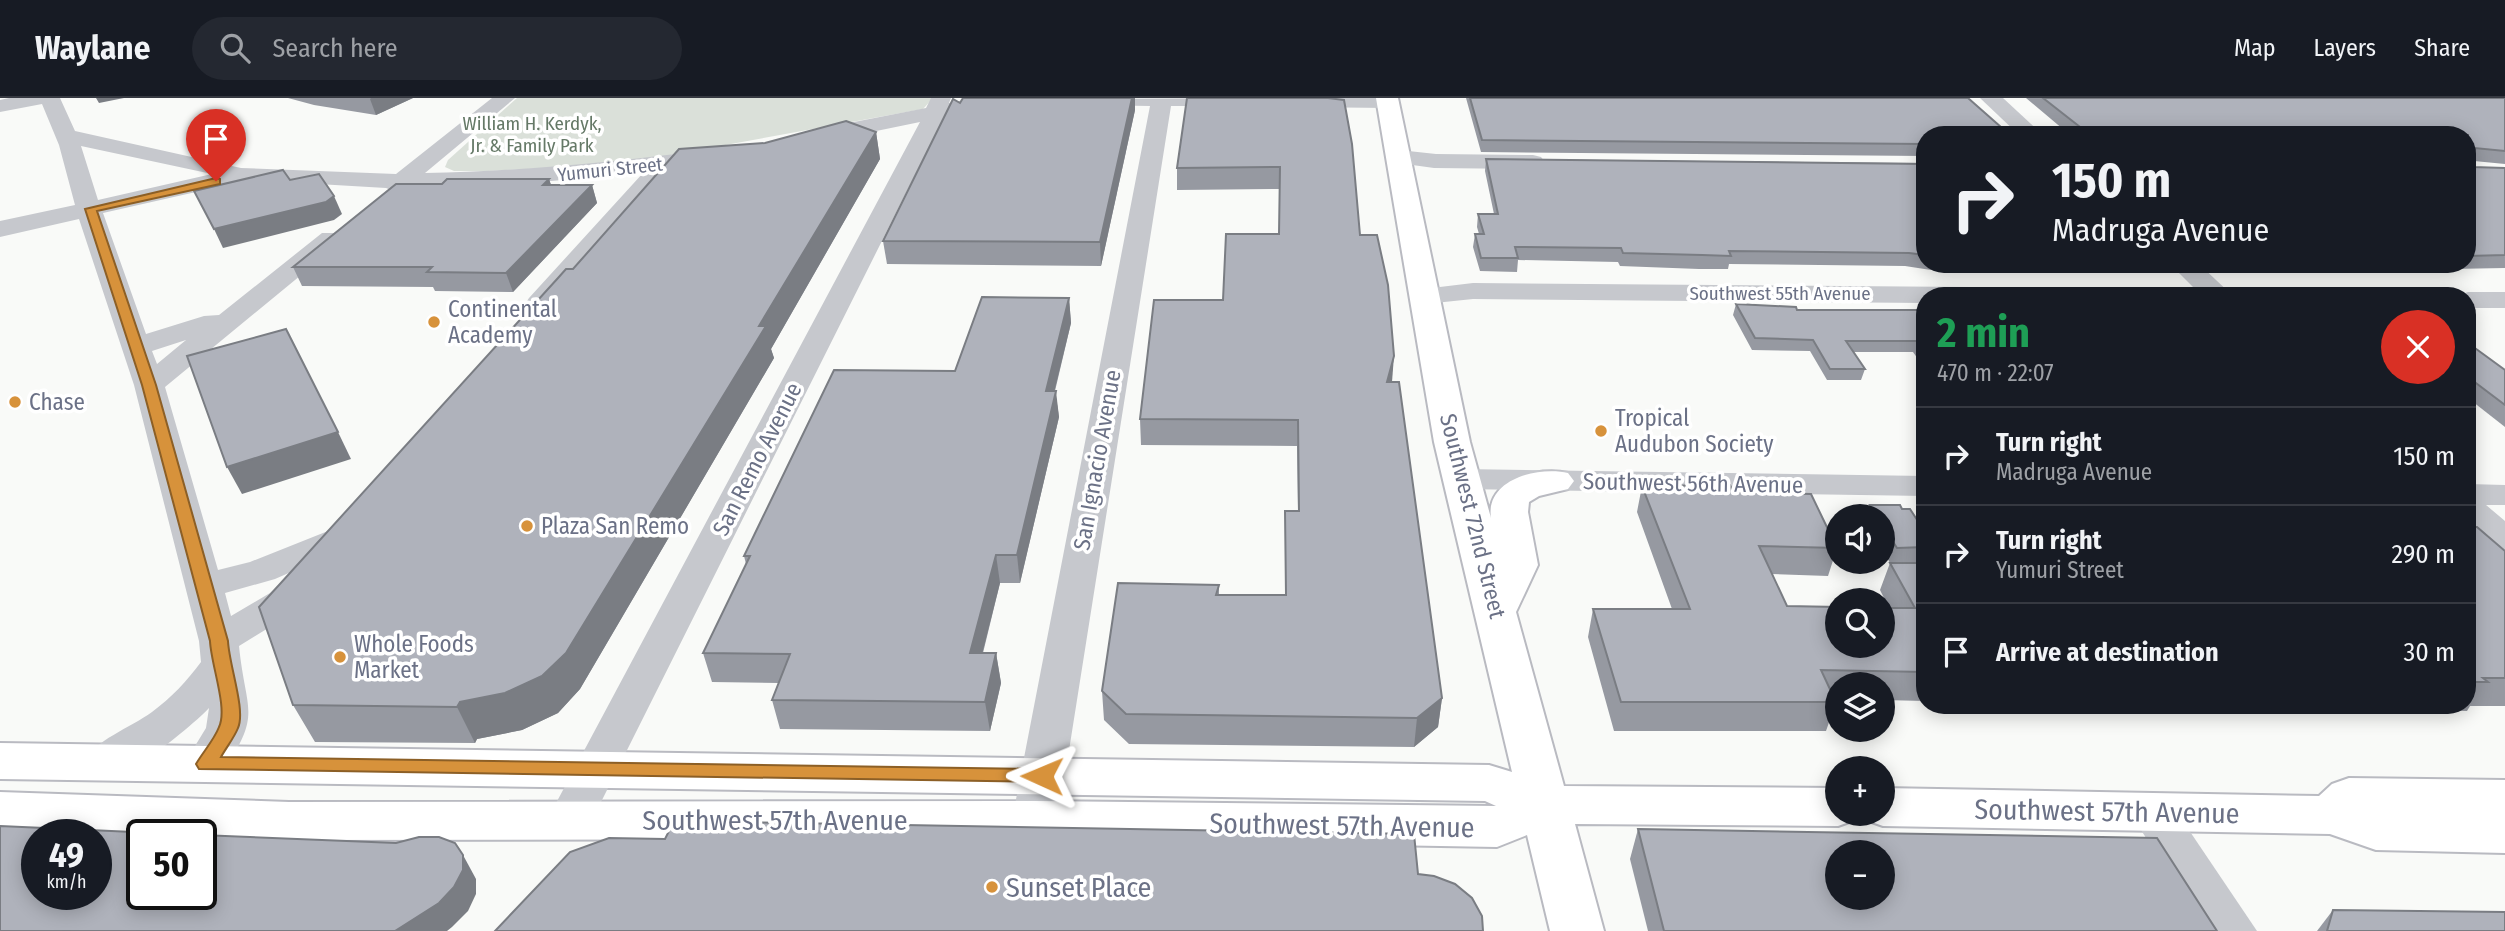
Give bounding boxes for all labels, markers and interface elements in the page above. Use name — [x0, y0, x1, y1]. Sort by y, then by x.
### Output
search box — [192, 17, 682, 80]
text: Waylane — [35, 28, 150, 68]
icon: search — [216, 29, 254, 67]
text: Search here — [272, 33, 398, 64]
text: Map — [2234, 34, 2276, 62]
text: Layers — [2314, 34, 2376, 62]
text: Share — [2414, 34, 2470, 62]
pin — [186, 109, 246, 181]
park label: William H. Kerdyk, Jr. & Family Park — [462, 112, 602, 157]
icon: arrive — [197, 120, 235, 158]
text: 150 m — [2052, 151, 2171, 210]
street label: Yumuri Street — [556, 152, 665, 186]
icon: right — [1937, 154, 2028, 245]
text: Madruga Avenue — [2052, 211, 2269, 249]
street label: Southwest 55th Avenue — [1689, 282, 1871, 305]
place label: Continental Academy — [448, 295, 557, 349]
text: 2 min — [1937, 308, 2030, 358]
button: close — [2381, 310, 2455, 384]
marker: Continental Academy — [426, 314, 442, 330]
text: 470 m · 22:07 — [1937, 359, 2054, 387]
street label: San Ignacio Avenue — [1067, 368, 1127, 552]
street label: San Remo Avenue — [706, 378, 808, 540]
place label: Chase — [29, 388, 85, 416]
marker: Chase — [7, 394, 23, 410]
place label: Tropical Audubon Society — [1615, 404, 1774, 458]
street label: Southwest 72nd Street — [1434, 411, 1512, 622]
marker: Tropical Audubon Society — [1593, 423, 1609, 439]
text: Turn right — [1996, 427, 2102, 458]
icon: right — [1937, 437, 1975, 475]
text: 150 m — [2393, 441, 2455, 472]
text: Madruga Avenue — [1996, 458, 2152, 486]
street label: Southwest 56th Avenue — [1583, 467, 1803, 499]
map controls — [1825, 504, 1895, 910]
button: sound — [1825, 504, 1895, 574]
place label: Plaza San Remo — [541, 512, 689, 540]
marker: Plaza San Remo — [519, 518, 535, 534]
text: Turn right — [1996, 525, 2102, 556]
icon: right — [1937, 535, 1975, 573]
text: 290 m — [2391, 539, 2455, 570]
text: Yumuri Street — [1996, 556, 2124, 584]
button: search — [1825, 588, 1895, 658]
place label: Whole Foods Market — [354, 630, 474, 684]
icon: arrive — [1937, 633, 1975, 671]
text: Arrive at destination — [1996, 637, 2219, 668]
text: 30 m — [2404, 637, 2455, 668]
marker: Whole Foods Market — [332, 649, 348, 665]
button: layers — [1825, 672, 1895, 742]
position arrow — [1005, 739, 1079, 813]
button: + — [1825, 756, 1895, 826]
street label: Southwest 57th Avenue — [1974, 793, 2240, 830]
street label: Southwest 57th Avenue — [642, 804, 908, 837]
street label: Southwest 57th Avenue — [1209, 807, 1475, 844]
speed limit sign: 50 — [126, 819, 217, 910]
text: 49 — [49, 834, 84, 876]
button: − — [1825, 840, 1895, 910]
text: km/h — [46, 871, 87, 893]
place label: Sunset Place — [1006, 871, 1151, 904]
marker: Sunset Place — [984, 879, 1000, 895]

